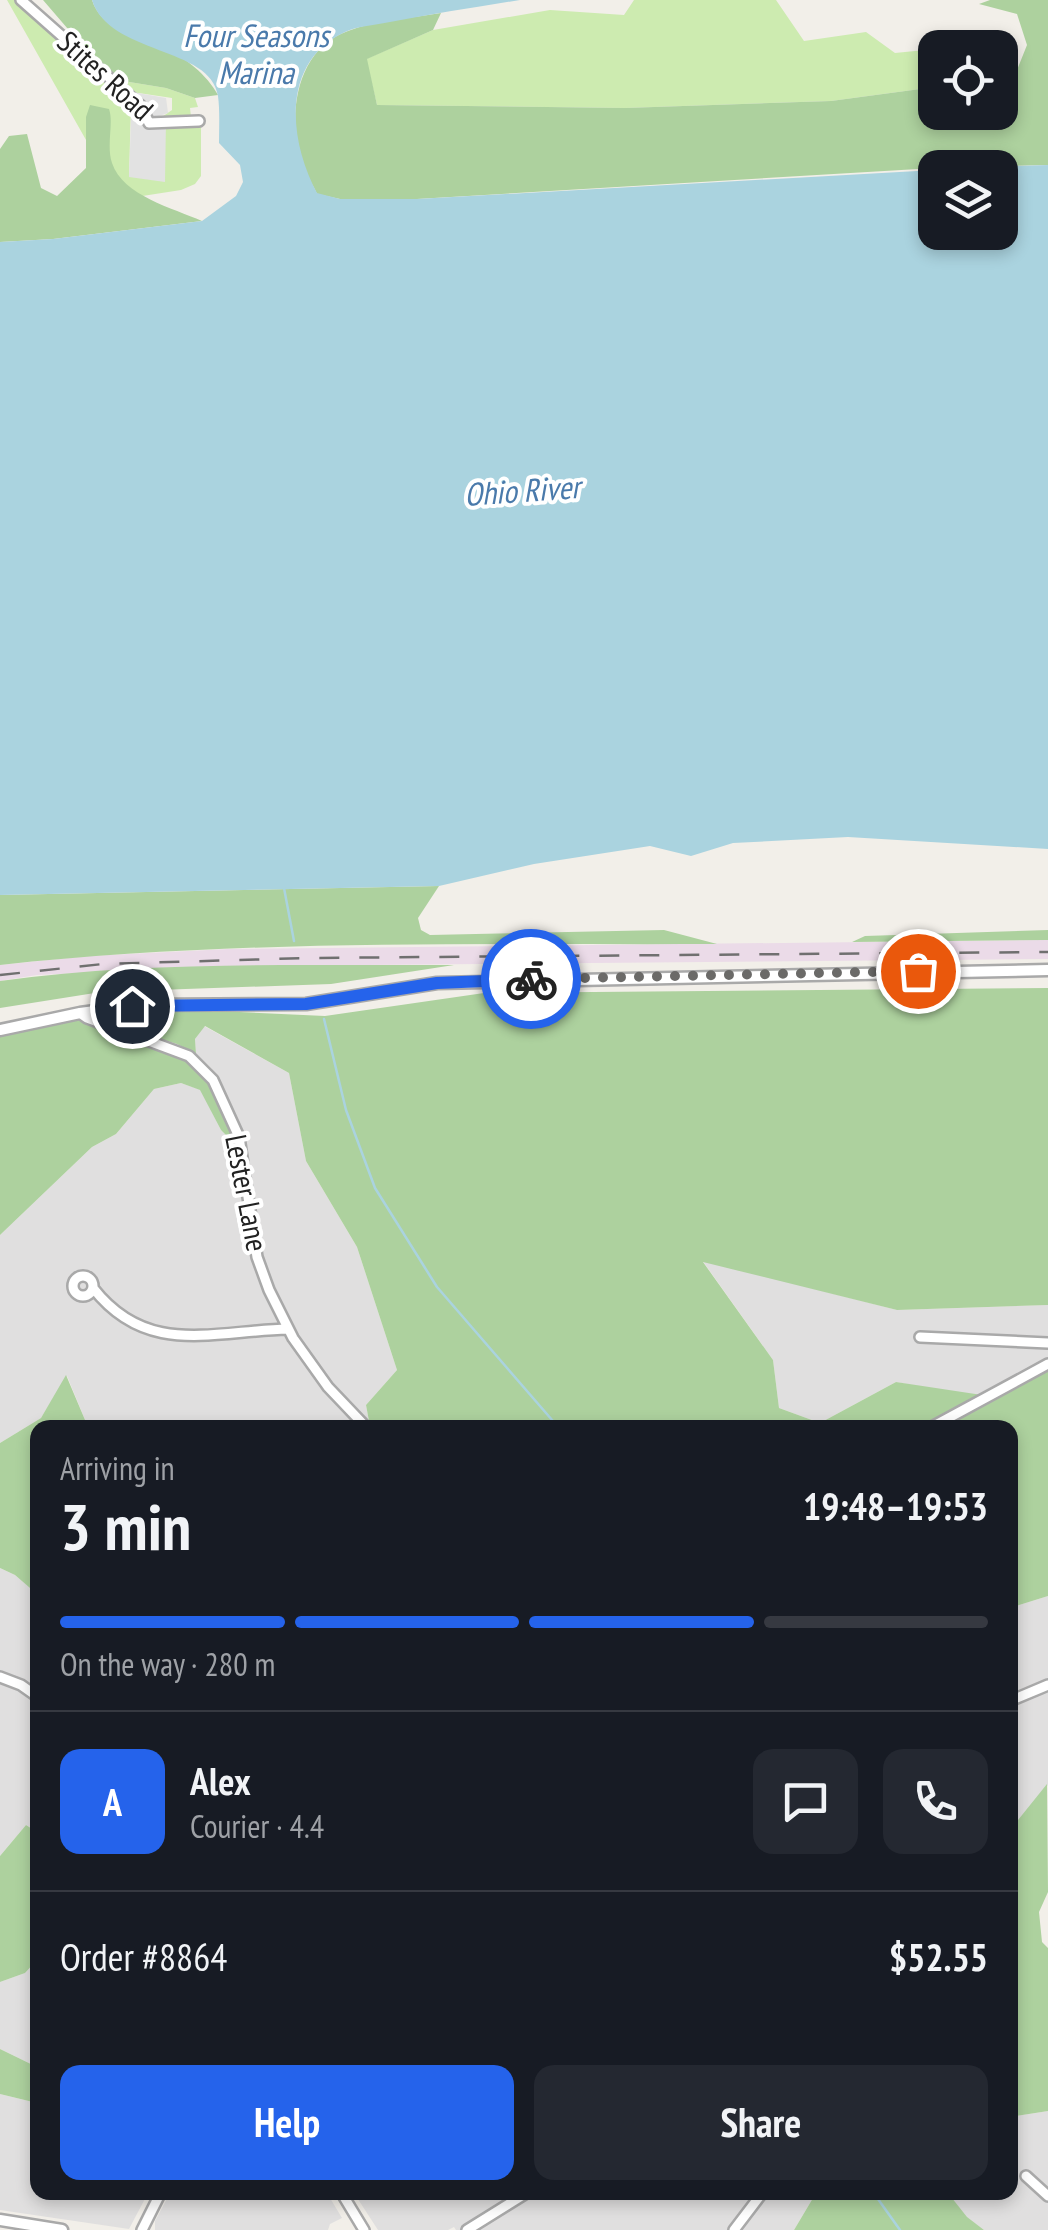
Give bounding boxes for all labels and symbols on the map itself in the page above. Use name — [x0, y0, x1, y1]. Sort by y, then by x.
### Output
water label: Four Seasons Marina — [183, 14, 332, 93]
street label: Stites Road — [50, 22, 162, 128]
water label: Ohio River — [463, 465, 585, 515]
courier — [481, 929, 581, 1029]
pin — [876, 929, 961, 1014]
pin — [90, 964, 175, 1049]
street label: Lester Lane — [217, 1131, 278, 1254]

